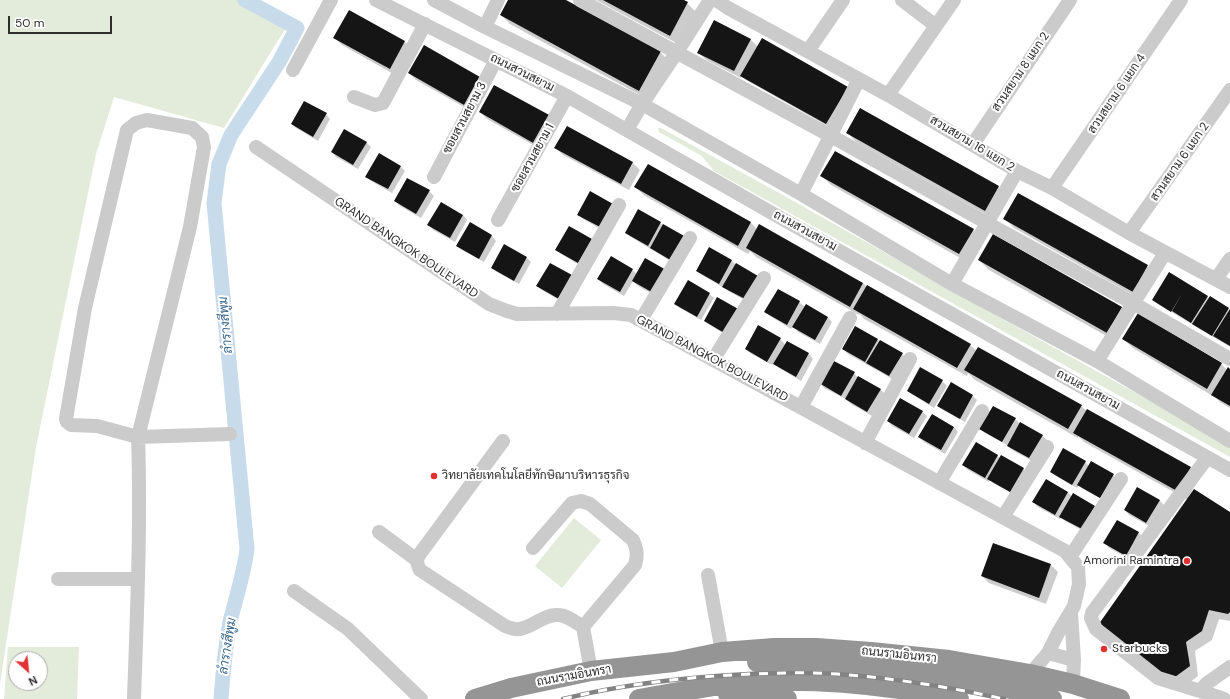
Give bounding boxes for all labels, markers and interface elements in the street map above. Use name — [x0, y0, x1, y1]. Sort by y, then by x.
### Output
scale bar — [10, 8, 114, 34]
text: 50 m — [15, 15, 44, 31]
street label: สวนสยาม 8 แยก 2 — [989, 30, 1053, 114]
street label: ถนนสวนสยาม — [488, 51, 556, 95]
street label: สวนสยาม 6 แยก 4 — [1085, 51, 1149, 137]
street label: ซอยสวนสยาม 3 — [440, 80, 490, 156]
street label: สวนสยาม 16 แยก 2 — [927, 113, 1017, 175]
street label: สวนสยาม 6 แยก 2 — [1148, 120, 1212, 204]
street label: ซอยสวนสยาม 1 — [508, 121, 558, 195]
street label: GRAND BANGKOK BOULEVARD — [331, 194, 481, 302]
street label: ถนนสวนสยาม — [771, 208, 839, 254]
water label: ลำรางสีพูม — [216, 296, 236, 354]
street label: GRAND BANGKOK BOULEVARD — [634, 313, 790, 405]
street label: ถนนสวนสยาม — [1054, 367, 1122, 413]
place label: วิทยาลัยเทคโนโลยีทักษิณาบริหารธุรกิจ — [442, 469, 629, 483]
marker: วิทยาลัยเทคโนโลยีทักษิณาบริหารธุรกิจ — [429, 471, 439, 481]
place label: Amorini Ramintra — [1083, 554, 1179, 568]
marker: Amorini Ramintra — [1182, 556, 1192, 566]
water label: ลำรางสีพูม — [216, 617, 240, 675]
place label: Starbucks — [1112, 642, 1168, 656]
street label: ถนนรามอินทรา — [861, 644, 937, 666]
marker: Starbucks — [1099, 644, 1109, 654]
north arrow — [8, 651, 48, 691]
street label: ถนนรามอินทรา — [536, 662, 612, 690]
text: N — [26, 673, 40, 689]

